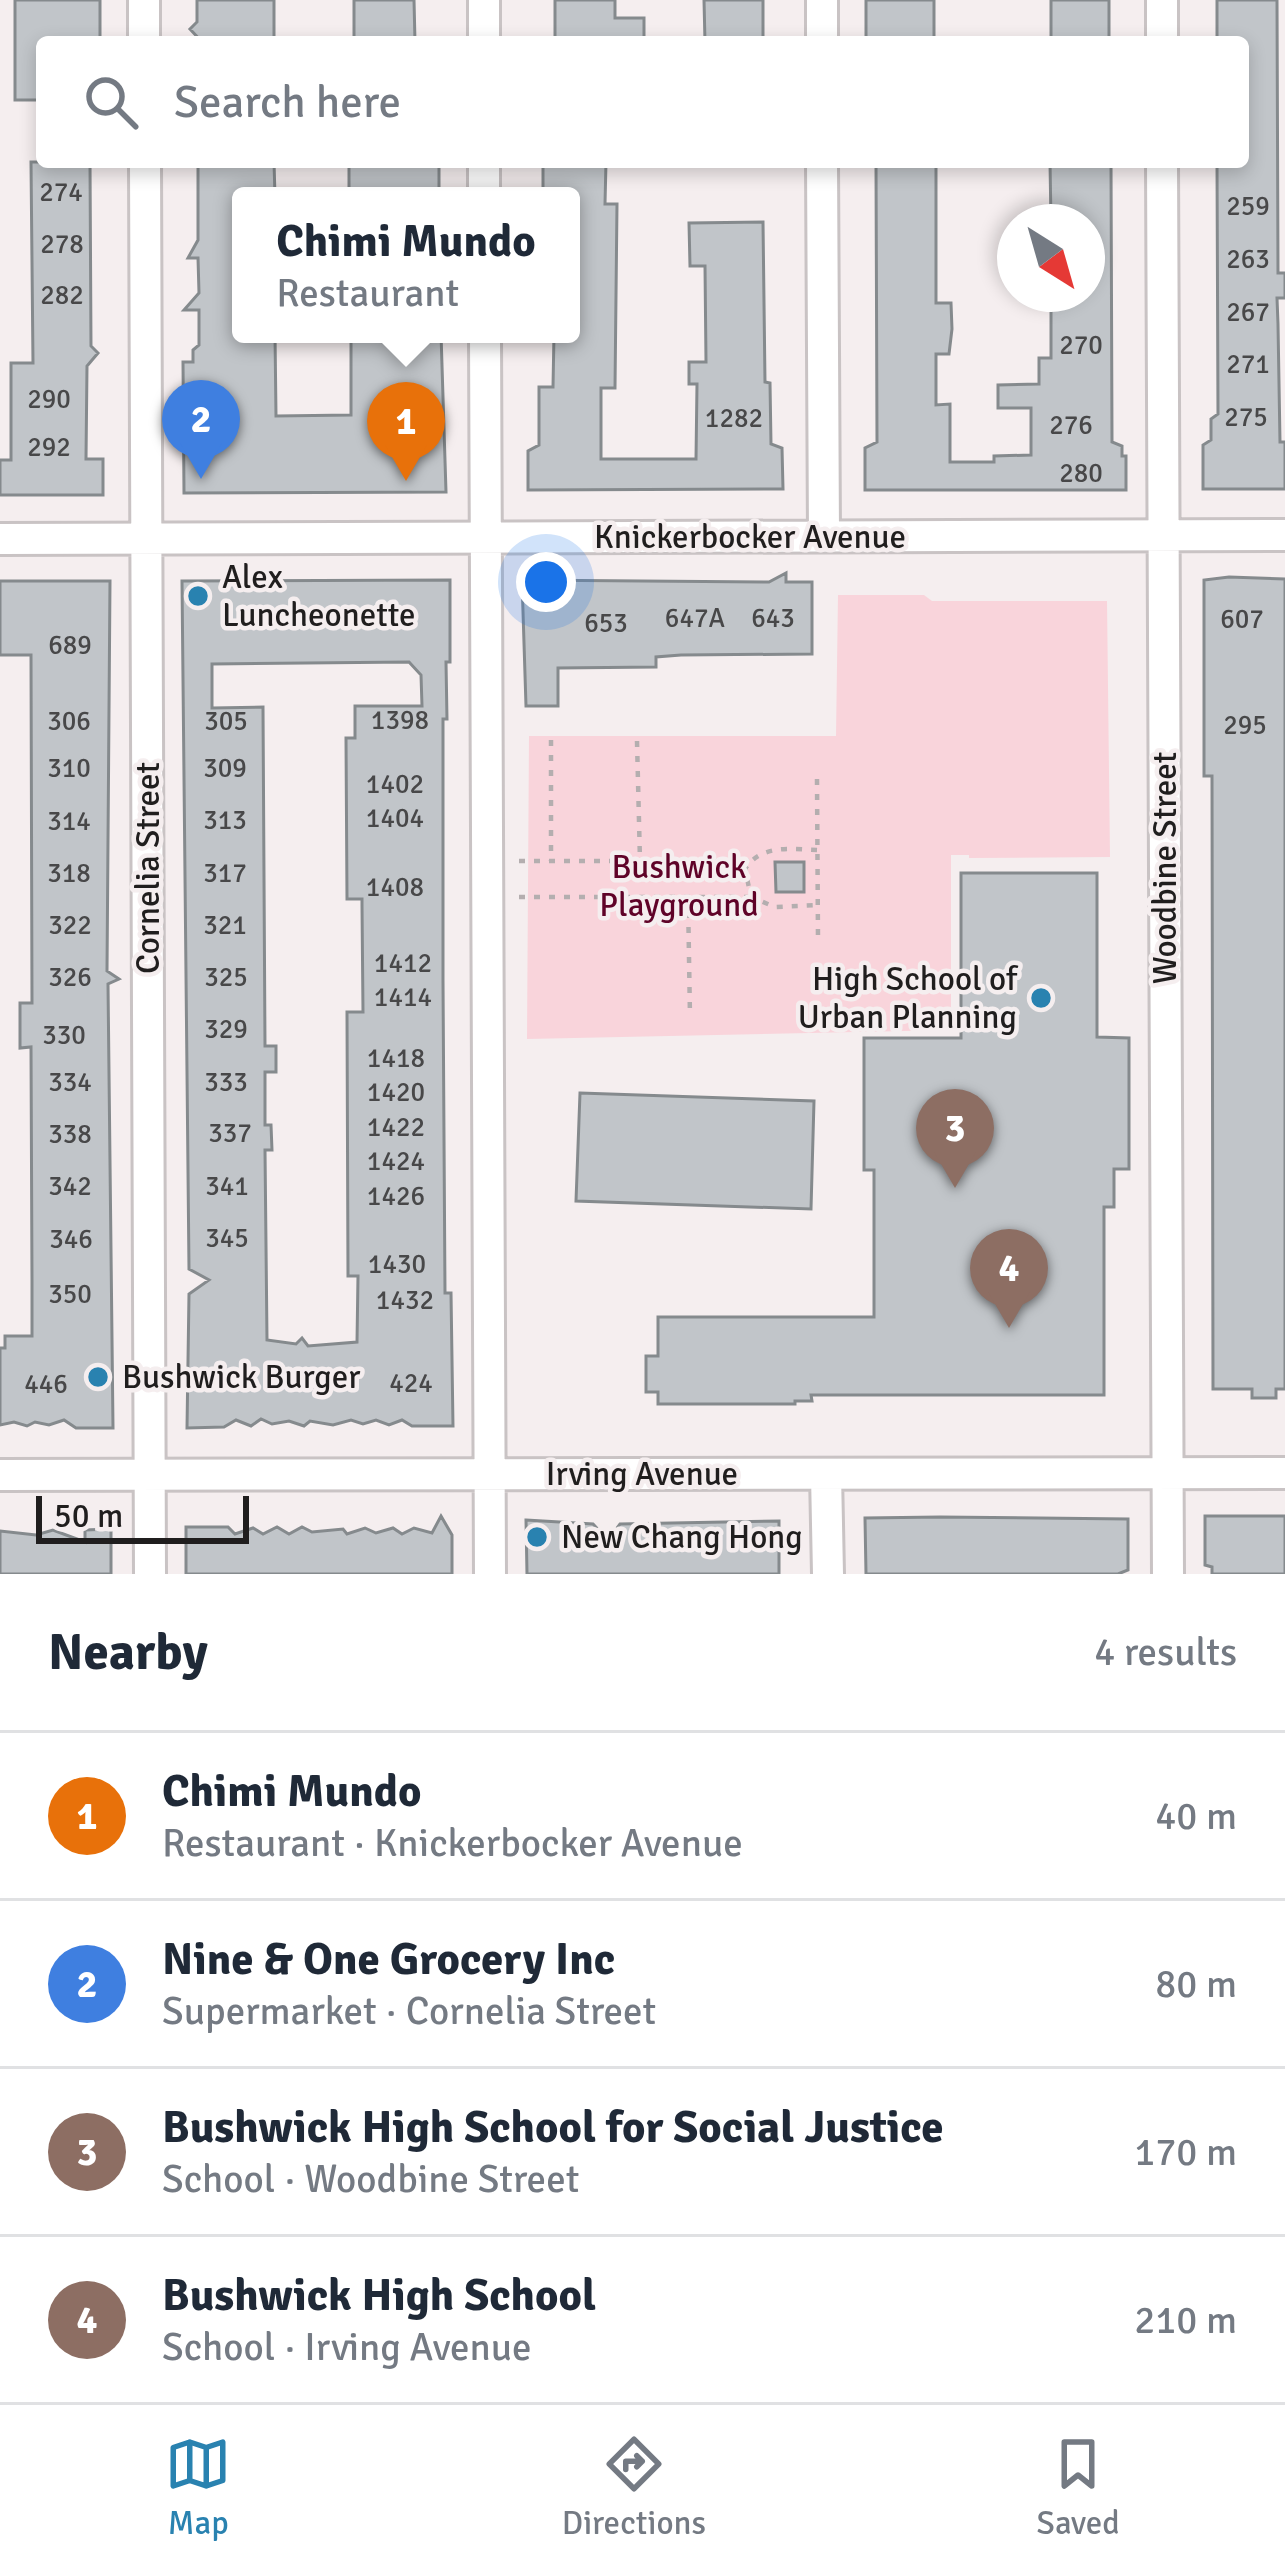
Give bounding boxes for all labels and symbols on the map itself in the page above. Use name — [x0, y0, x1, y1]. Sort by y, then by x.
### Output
house number: 274 — [39, 176, 83, 209]
house number: 259 — [1226, 190, 1270, 223]
north arrow — [997, 204, 1105, 312]
house number: 278 — [40, 228, 84, 261]
house number: 263 — [1226, 243, 1270, 276]
house number: 282 — [40, 279, 84, 312]
house number: 267 — [1226, 296, 1270, 329]
house number: 270 — [1059, 329, 1103, 362]
house number: 271 — [1226, 348, 1270, 381]
pin: 2 — [162, 380, 240, 479]
pin: 1 — [367, 382, 445, 481]
house number: 290 — [27, 383, 71, 416]
house number: 275 — [1224, 401, 1268, 434]
house number: 1282 — [705, 402, 763, 435]
house number: 276 — [1049, 409, 1093, 442]
house number: 292 — [27, 431, 71, 464]
house number: 280 — [1059, 457, 1103, 490]
street label: Knickerbocker Avenue — [594, 517, 906, 558]
your location — [516, 552, 576, 612]
place label: Alex Luncheonette — [222, 557, 416, 636]
marker: Alex Luncheonette — [185, 583, 211, 609]
house number: 647A — [665, 602, 725, 635]
house number: 643 — [751, 602, 795, 635]
house number: 607 — [1220, 603, 1264, 636]
house number: 653 — [584, 607, 628, 640]
house number: 689 — [48, 629, 92, 662]
house number: 1398 — [371, 704, 429, 737]
house number: 306 — [47, 705, 91, 738]
house number: 305 — [204, 705, 248, 738]
house number: 295 — [1223, 709, 1267, 742]
house number: 310 — [47, 752, 91, 785]
house number: 309 — [203, 752, 247, 785]
street label: Woodbine Street — [1145, 752, 1186, 984]
street label: Cornelia Street — [128, 762, 169, 974]
house number: 1402 — [366, 768, 424, 801]
house number: 1404 — [366, 802, 424, 835]
house number: 313 — [203, 804, 247, 837]
house number: 314 — [47, 805, 91, 838]
park label: Bushwick Playground — [599, 847, 759, 926]
house number: 318 — [47, 857, 91, 890]
house number: 317 — [203, 857, 247, 890]
house number: 1408 — [366, 871, 424, 904]
house number: 322 — [48, 909, 92, 942]
house number: 321 — [203, 909, 247, 942]
house number: 1412 — [374, 947, 432, 980]
place label: High School of Urban Planning — [798, 959, 1019, 1038]
house number: 326 — [48, 961, 92, 994]
house number: 325 — [204, 961, 248, 994]
house number: 1414 — [374, 981, 432, 1014]
marker: High School of Urban Planning — [1028, 985, 1054, 1011]
house number: 329 — [204, 1013, 248, 1046]
house number: 330 — [42, 1019, 86, 1052]
house number: 1418 — [367, 1042, 425, 1075]
house number: 334 — [48, 1066, 92, 1099]
house number: 333 — [204, 1066, 248, 1099]
house number: 1420 — [367, 1076, 425, 1109]
pin: 3 — [916, 1089, 994, 1188]
house number: 1422 — [367, 1111, 425, 1144]
house number: 337 — [208, 1117, 252, 1150]
house number: 338 — [48, 1118, 92, 1151]
house number: 1424 — [367, 1145, 425, 1178]
house number: 342 — [48, 1170, 92, 1203]
house number: 341 — [205, 1170, 249, 1203]
house number: 1426 — [367, 1180, 425, 1213]
house number: 345 — [205, 1222, 249, 1255]
house number: 346 — [49, 1223, 93, 1256]
pin: 4 — [970, 1229, 1048, 1328]
house number: 1430 — [368, 1248, 426, 1281]
house number: 350 — [48, 1278, 92, 1311]
house number: 1432 — [376, 1284, 434, 1317]
place label: Bushwick Burger — [122, 1357, 360, 1398]
marker: Bushwick Burger — [85, 1364, 111, 1390]
house number: 424 — [389, 1367, 433, 1400]
house number: 446 — [24, 1368, 68, 1401]
street label: Irving Avenue — [546, 1454, 738, 1495]
scale bar — [36, 1490, 249, 1543]
place label: New Chang Hong — [561, 1517, 803, 1558]
marker: New Chang Hong — [524, 1524, 550, 1550]

